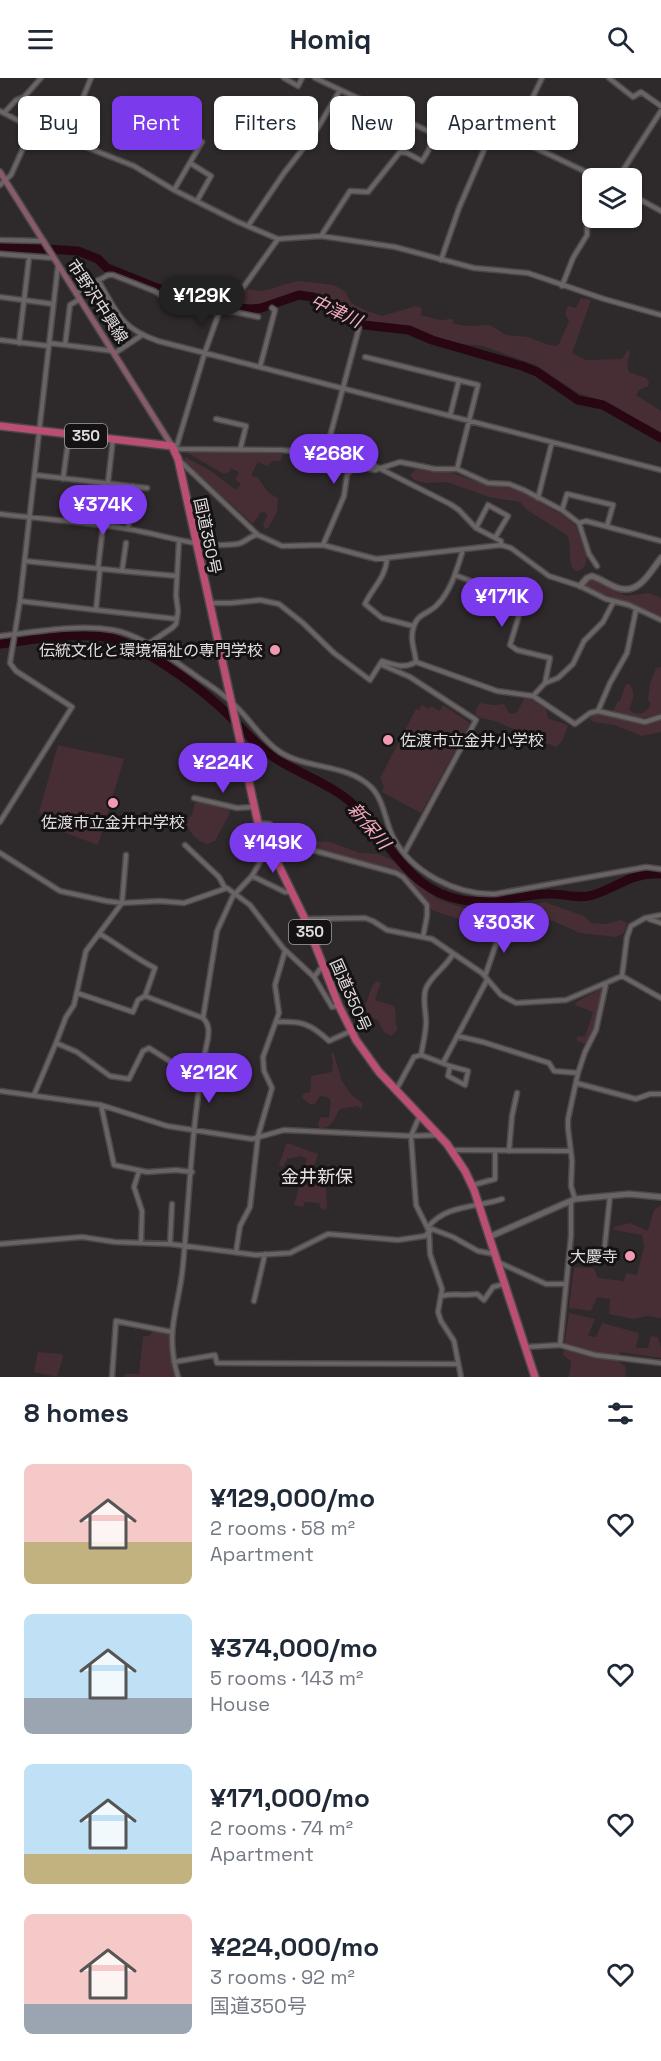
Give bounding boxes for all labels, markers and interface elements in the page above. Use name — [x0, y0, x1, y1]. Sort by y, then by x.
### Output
text: Homiq — [290, 22, 371, 57]
icon: menu — [24, 23, 57, 56]
icon: search — [604, 23, 637, 56]
chip: Buy — [18, 96, 100, 150]
chip: Rent — [112, 96, 202, 150]
chip: Filters — [214, 96, 318, 150]
chip: New — [330, 96, 415, 150]
chip: Apartment — [427, 96, 578, 150]
map controls — [582, 168, 642, 228]
button: layers — [582, 168, 642, 228]
street label: 市野沢中興線 — [63, 255, 133, 347]
pin: ¥129K — [160, 276, 244, 327]
text: ¥129K — [173, 282, 231, 308]
water label: 中津川 — [307, 289, 367, 333]
road number: 350 — [65, 424, 107, 448]
pin: ¥268K — [292, 434, 376, 485]
text: ¥268K — [303, 440, 365, 466]
pin: ¥374K — [61, 485, 145, 536]
text: ¥374K — [73, 491, 133, 517]
street label: 国道350号 — [189, 496, 226, 576]
pin: ¥171K — [460, 577, 544, 628]
text: ¥171K — [475, 583, 529, 609]
place label: 伝統文化と環境福祉の専門学校 — [39, 640, 263, 661]
marker: 伝統文化と環境福祉の専門学校 — [268, 643, 282, 657]
place label: 佐渡市立金井小学校 — [400, 730, 544, 751]
marker: 佐渡市立金井小学校 — [381, 733, 395, 747]
pin: ¥224K — [181, 743, 265, 794]
text: ¥224K — [192, 749, 254, 775]
marker: 佐渡市立金井中学校 — [106, 796, 120, 810]
water label: 新保川 — [343, 798, 397, 855]
place label: 佐渡市立金井中学校 — [41, 812, 185, 833]
pin: ¥149K — [231, 823, 315, 874]
text: ¥149K — [243, 829, 303, 855]
pin: ¥303K — [462, 903, 546, 954]
text: ¥303K — [473, 909, 535, 935]
road number: 350 — [289, 920, 331, 944]
street label: 国道350号 — [325, 956, 376, 1035]
pin: ¥212K — [167, 1053, 251, 1104]
text: ¥212K — [180, 1059, 238, 1085]
district label: 金井新保 — [281, 1165, 353, 1188]
place label: 大慶寺 — [570, 1246, 618, 1267]
marker: 大慶寺 — [623, 1249, 637, 1263]
text: 8 homes — [24, 1396, 129, 1430]
icon: filters — [604, 1397, 637, 1430]
text: ¥129,000/mo — [210, 1481, 375, 1515]
icon: home — [72, 1488, 144, 1560]
icon: heart — [604, 1508, 637, 1541]
text: 2 rooms · 58 m² — [210, 1515, 355, 1541]
text: Apartment — [210, 1541, 314, 1567]
text: ¥374,000/mo — [210, 1631, 378, 1665]
icon: home — [72, 1638, 144, 1710]
icon: heart — [604, 1658, 637, 1691]
text: 5 rooms · 143 m² — [210, 1665, 363, 1691]
text: House — [210, 1691, 270, 1717]
text: ¥171,000/mo — [210, 1781, 370, 1815]
icon: home — [72, 1788, 144, 1860]
icon: heart — [604, 1808, 637, 1841]
text: 2 rooms · 74 m² — [210, 1815, 353, 1841]
text: Apartment — [210, 1841, 314, 1867]
text: ¥224,000/mo — [210, 1930, 379, 1964]
icon: home — [72, 1938, 144, 2010]
icon: heart — [604, 1958, 637, 1991]
text: 3 rooms · 92 m² — [210, 1964, 355, 1990]
text: 国道350号 — [210, 1993, 307, 2019]

